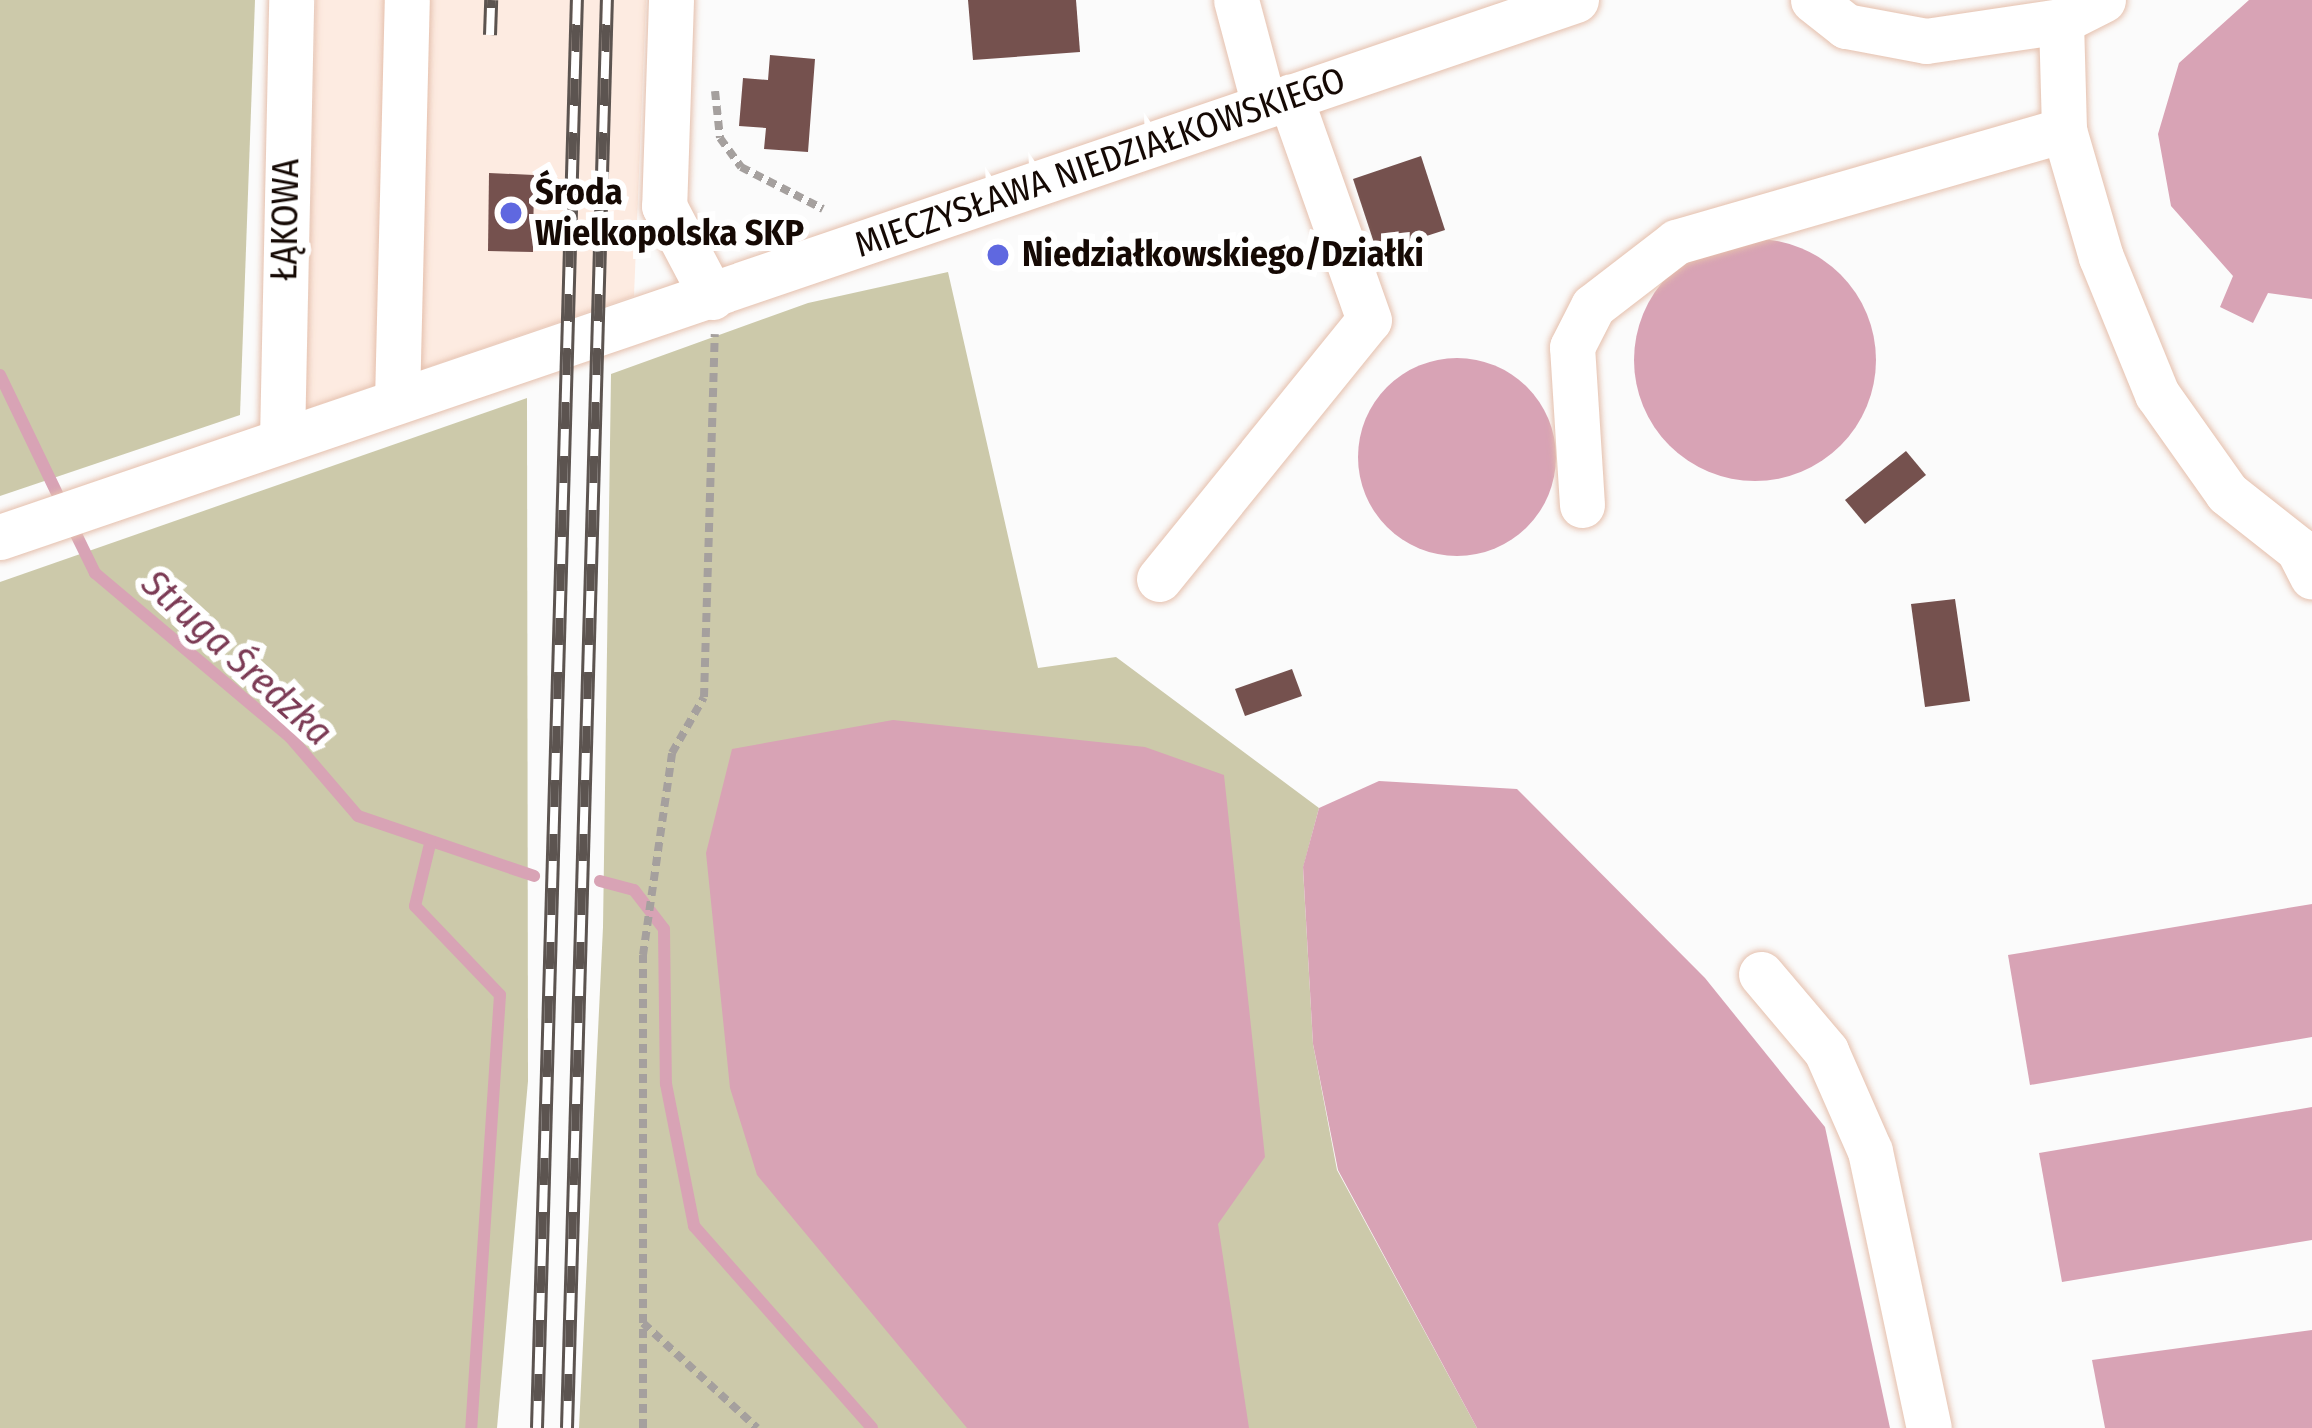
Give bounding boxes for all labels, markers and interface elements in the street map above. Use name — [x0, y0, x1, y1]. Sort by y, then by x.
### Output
street label: MIECZYSŁAWA NIEDZIAŁKOWSKIEGO — [849, 59, 1351, 267]
street label: ŁĄKOWA — [263, 158, 309, 282]
place label: Środa Wielkopolska SKP — [535, 170, 804, 255]
marker: Środa Wielkopolska SKP — [498, 200, 524, 226]
place label: Niedziałkowskiego/Działki — [1022, 233, 1424, 277]
marker: Niedziałkowskiego/Działki — [985, 242, 1011, 268]
water label: Struga Średzka — [132, 560, 342, 756]

